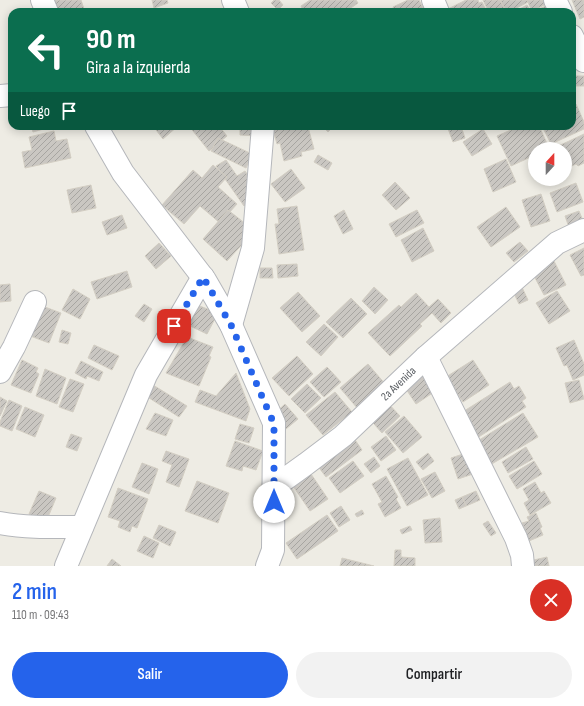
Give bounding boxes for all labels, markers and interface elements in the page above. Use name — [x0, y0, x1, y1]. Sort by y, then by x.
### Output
text: 90 m — [86, 23, 136, 56]
icon: left — [20, 24, 72, 76]
text: Gira a la izquierda — [86, 57, 190, 78]
icon: arrive — [58, 100, 80, 122]
text: Luego — [20, 102, 50, 121]
north arrow — [528, 142, 572, 186]
map controls — [528, 142, 572, 186]
pin — [157, 309, 191, 343]
icon: arrive — [163, 315, 185, 337]
street label: 2a Avenida — [378, 363, 420, 404]
position arrow — [253, 481, 295, 523]
text: 2 min — [12, 577, 57, 606]
button: close — [530, 579, 572, 621]
text: 110 m · 09:43 — [12, 607, 69, 623]
button: Salir — [12, 652, 288, 698]
button: Compartir — [296, 652, 572, 698]

